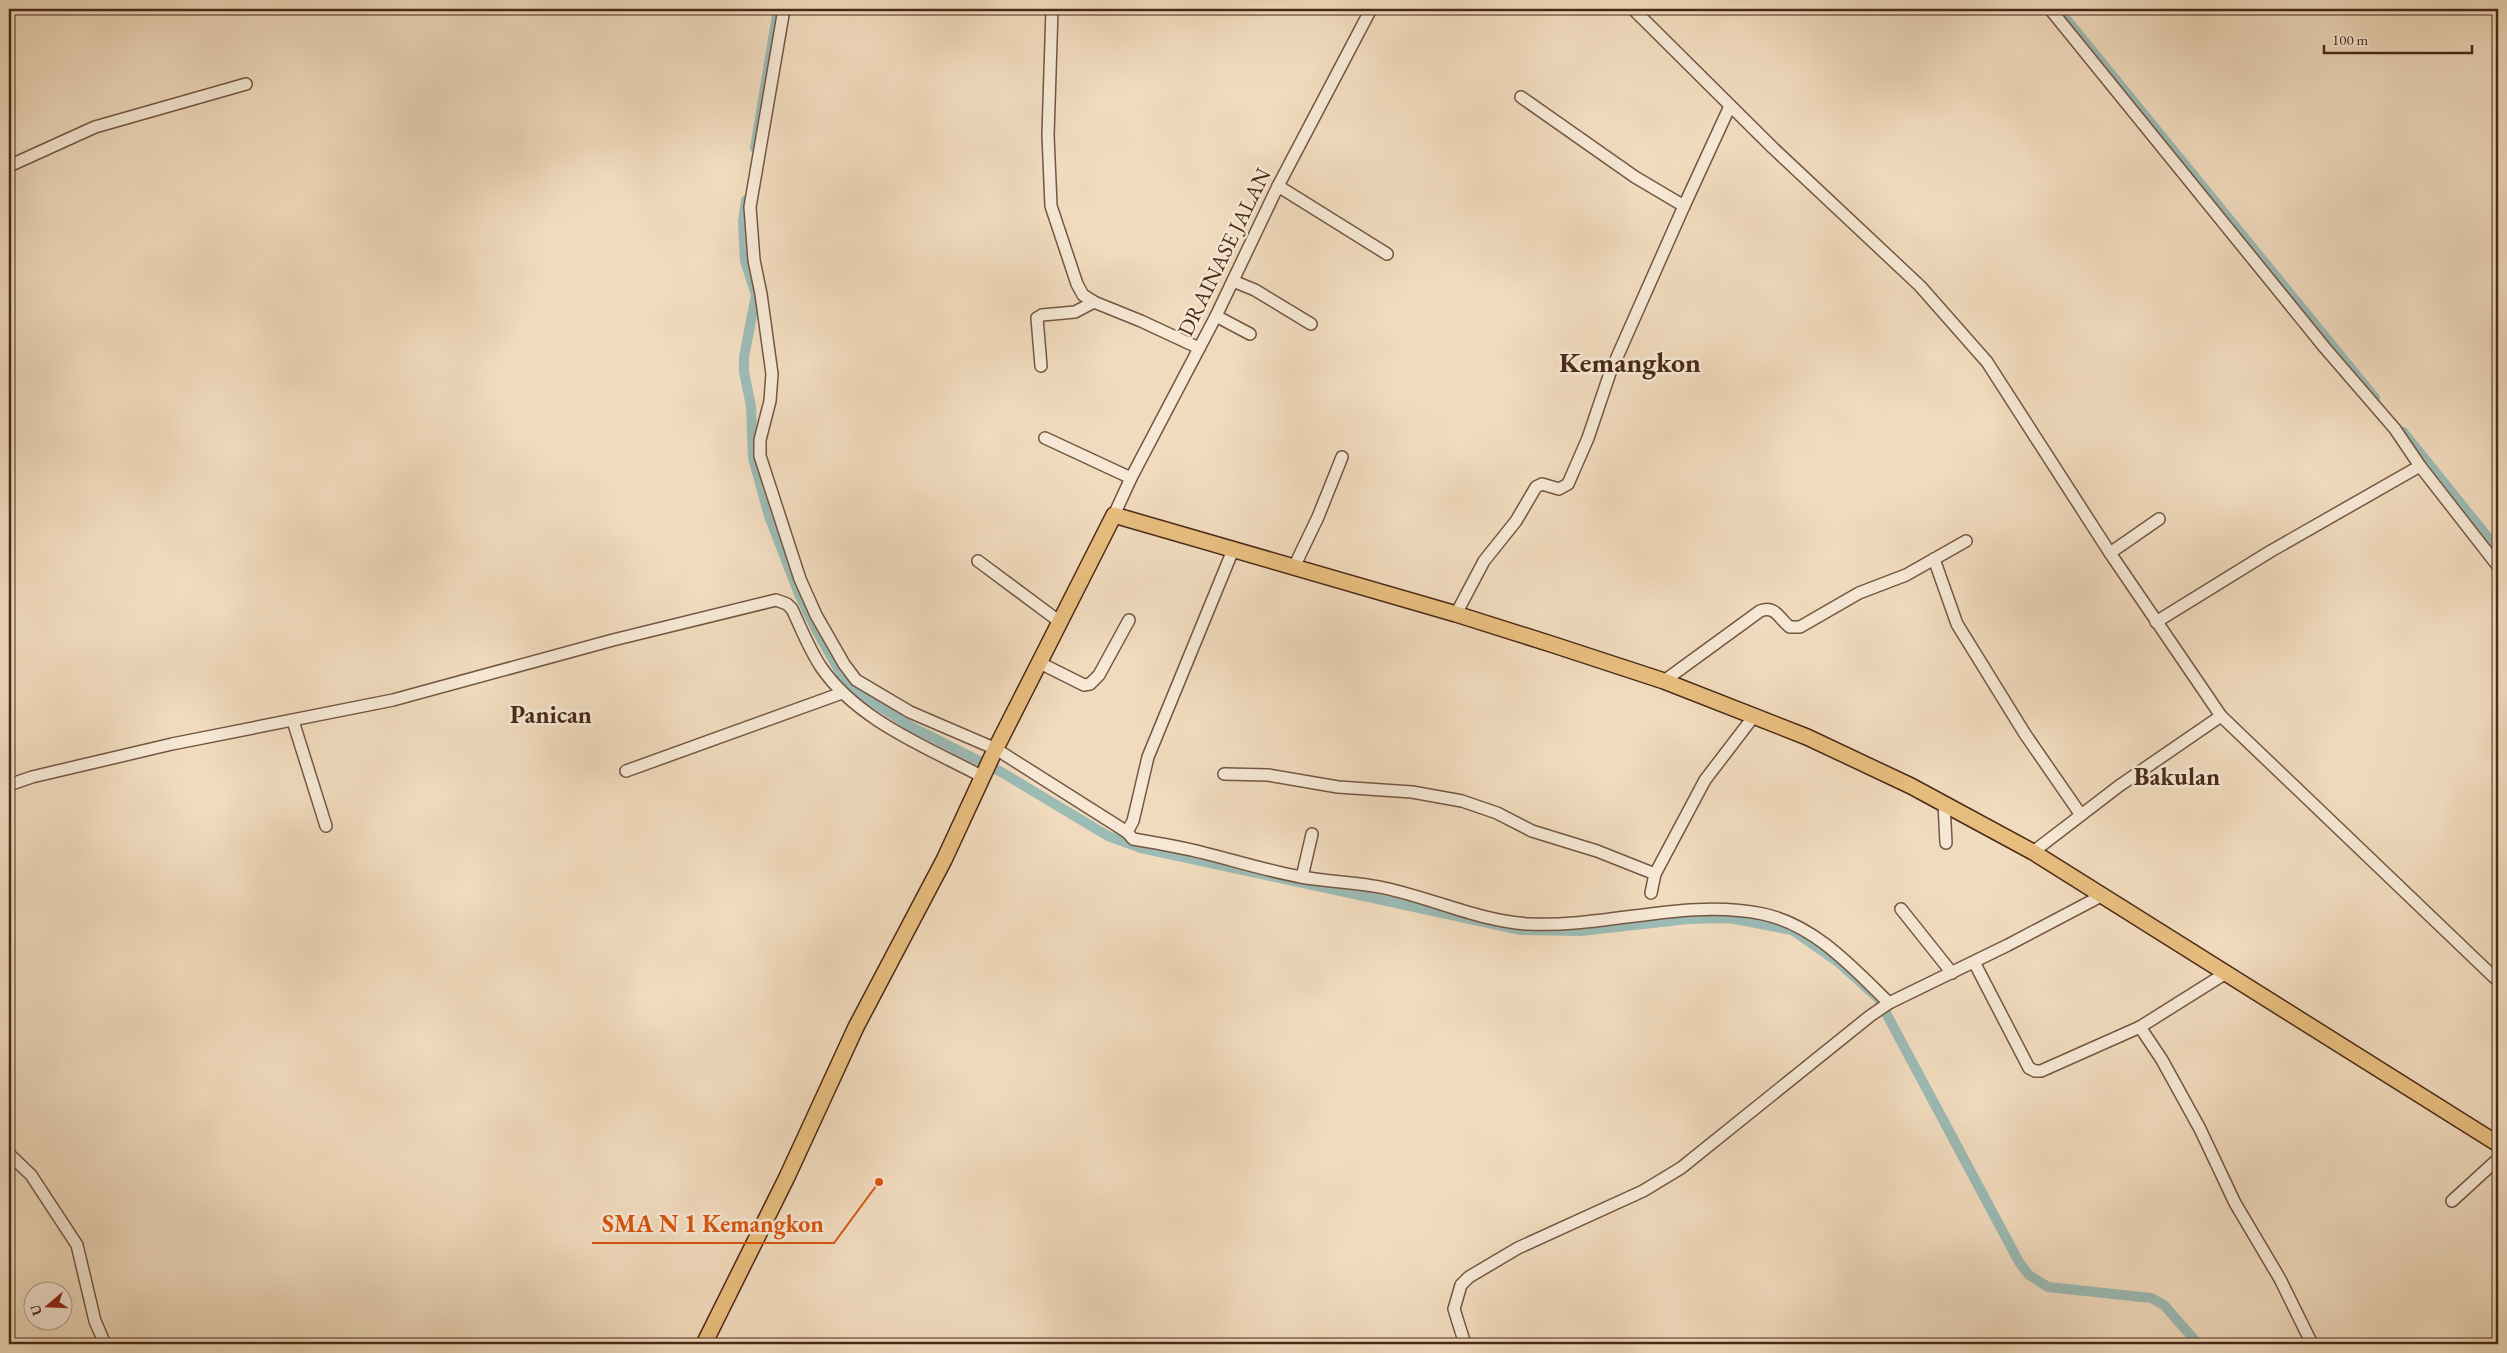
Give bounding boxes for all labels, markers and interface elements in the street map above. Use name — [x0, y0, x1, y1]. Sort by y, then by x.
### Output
scale bar — [2324, 22, 2472, 54]
text: 100 m — [2332, 30, 2369, 49]
street label: DRAINASE JALAN — [1171, 163, 1278, 341]
district label: Kemangkon — [1559, 344, 1701, 380]
district label: Panican — [510, 698, 592, 730]
district label: Bakulan — [2134, 760, 2220, 792]
callout: SMA N 1 Kemangkon — [592, 1204, 834, 1243]
text: SMA N 1 Kemangkon — [602, 1208, 824, 1240]
north arrow — [22, 1280, 72, 1330]
text: U — [25, 1302, 46, 1318]

